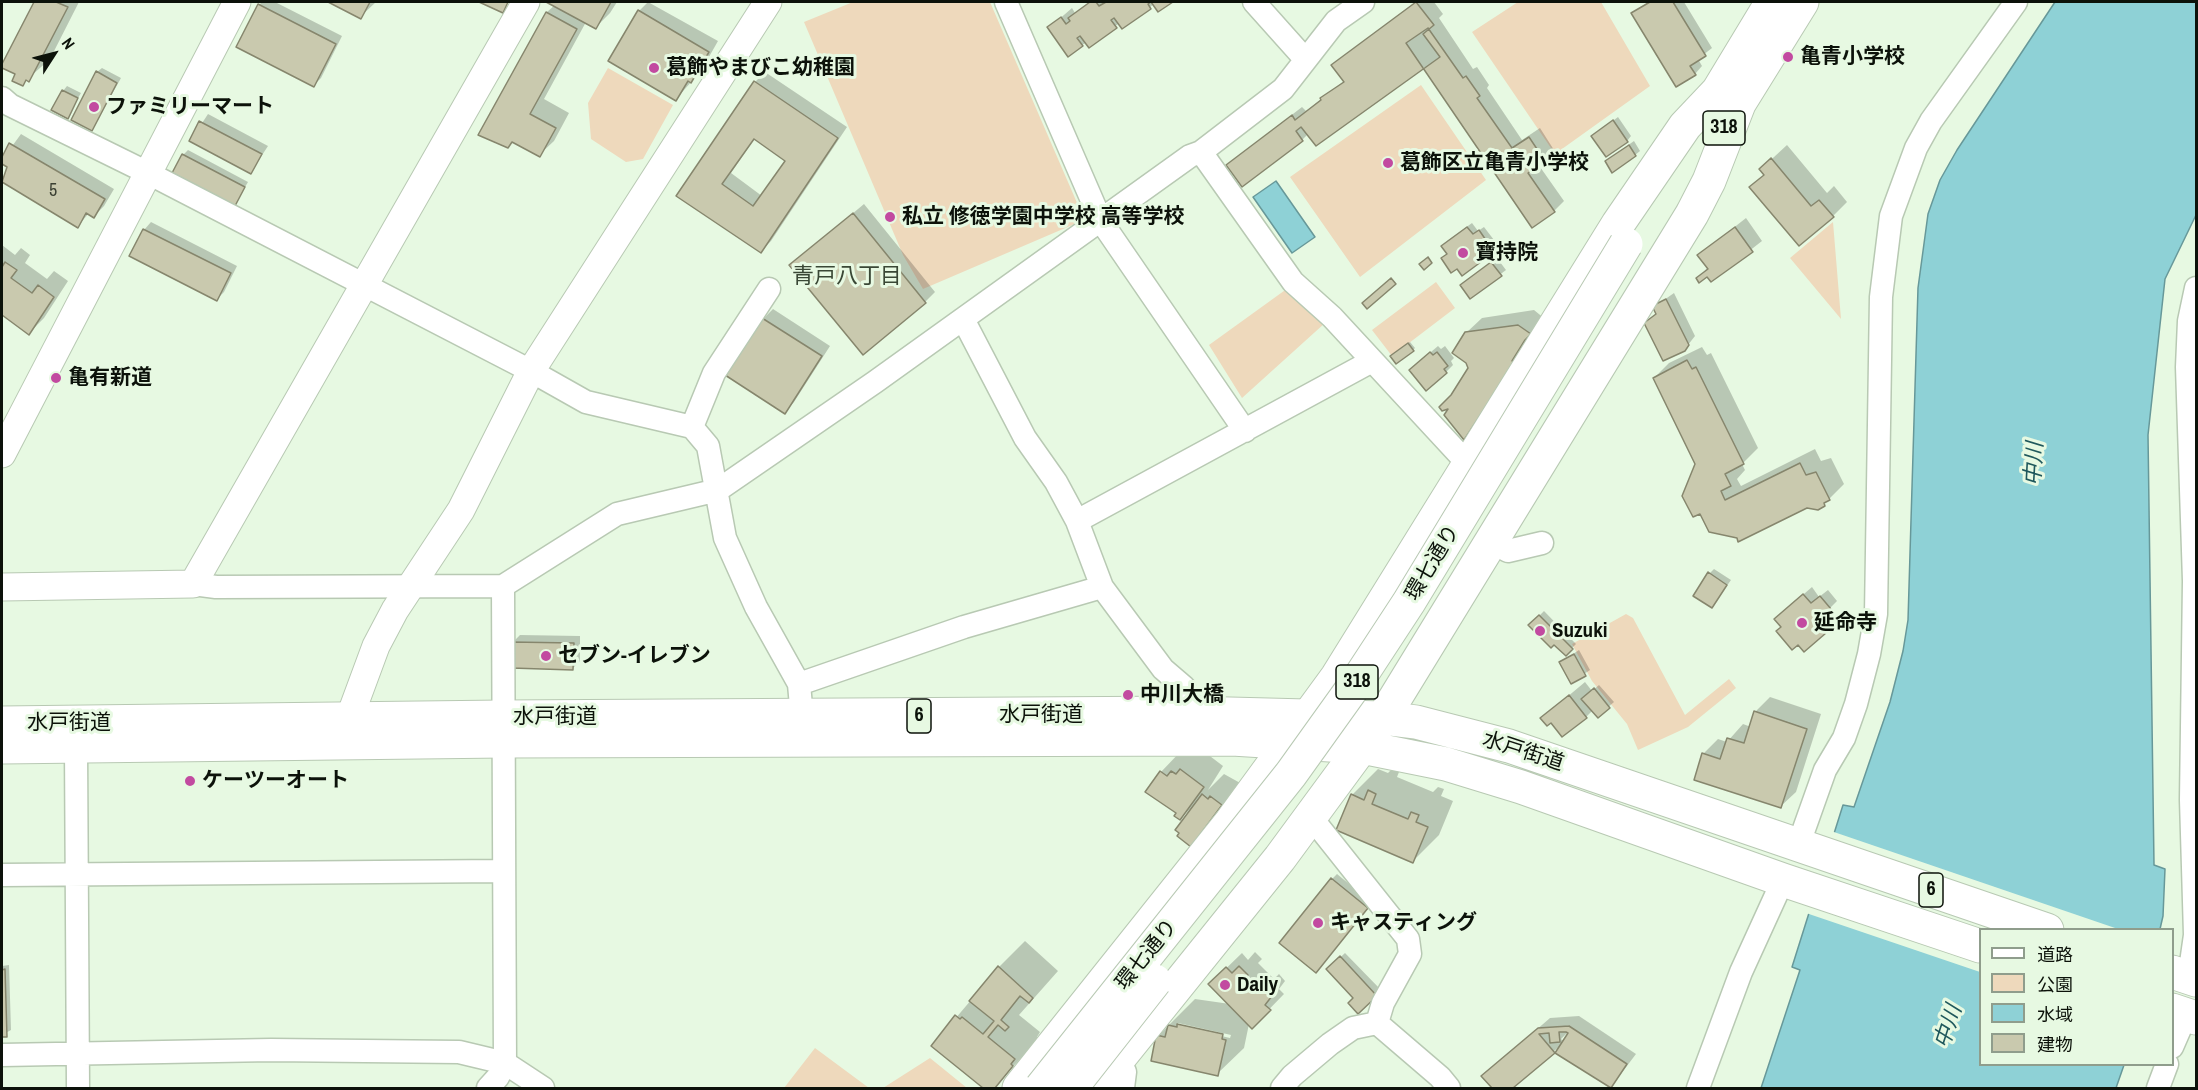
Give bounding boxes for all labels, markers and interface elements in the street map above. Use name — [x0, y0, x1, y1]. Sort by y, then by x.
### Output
north arrow — [24, 24, 84, 84]
text: N — [57, 33, 80, 54]
place label: 亀青小学校 — [1800, 44, 1905, 70]
marker: 亀青小学校 — [1781, 50, 1795, 64]
place label: 葛飾やまびこ幼稚園 — [666, 55, 855, 81]
marker: 葛飾やまびこ幼稚園 — [647, 61, 661, 75]
place label: ファミリーマート — [106, 94, 274, 120]
marker: ファミリーマート — [87, 100, 101, 114]
road number: 318 — [1703, 111, 1745, 145]
place label: 葛飾区立亀青小学校 — [1400, 150, 1589, 176]
marker: 葛飾区立亀青小学校 — [1381, 156, 1395, 170]
house number: 5 — [49, 180, 57, 202]
place label: 私立 修徳学園中学校 高等学校 — [902, 204, 1185, 230]
marker: 私立 修徳学園中学校 高等学校 — [883, 210, 897, 224]
place label: 寶持院 — [1475, 240, 1538, 266]
marker: 寶持院 — [1456, 246, 1470, 260]
district label: 青戸八丁目 — [792, 264, 902, 290]
place label: 亀有新道 — [68, 365, 152, 391]
marker: 亀有新道 — [49, 371, 63, 385]
water label: 中川 — [2021, 441, 2049, 487]
street label: 環七通り — [1401, 521, 1465, 605]
place label: 延命寺 — [1814, 610, 1877, 636]
marker: 延命寺 — [1795, 616, 1809, 630]
place label: Suzuki — [1552, 618, 1608, 644]
marker: Suzuki — [1533, 624, 1547, 638]
place label: セブン-イレブン — [558, 643, 711, 669]
marker: セブン-イレブン — [539, 649, 553, 663]
road number: 318 — [1336, 665, 1378, 699]
place label: 中川大橋 — [1140, 682, 1224, 708]
marker: 中川大橋 — [1121, 688, 1135, 702]
road number: 6 — [907, 699, 931, 733]
street label: 水戸街道 — [999, 702, 1083, 728]
street label: 水戸街道 — [513, 704, 597, 730]
street label: 水戸街道 — [27, 710, 111, 736]
street label: 水戸街道 — [1479, 727, 1567, 777]
place label: ケーツーオート — [202, 768, 349, 794]
marker: ケーツーオート — [183, 774, 197, 788]
road number: 6 — [1919, 873, 1943, 907]
place label: キャスティング — [1330, 910, 1477, 936]
street label: 環七通り — [1111, 914, 1183, 996]
marker: キャスティング — [1311, 916, 1325, 930]
legend — [1979, 928, 2174, 1066]
text: 道路 — [2037, 942, 2073, 967]
place label: Daily — [1237, 972, 1278, 998]
text: 公園 — [2037, 972, 2073, 997]
marker: Daily — [1218, 978, 1232, 992]
water label: 中川 — [1930, 1002, 1968, 1052]
text: 水域 — [2037, 1002, 2073, 1027]
text: 建物 — [2037, 1032, 2073, 1057]

